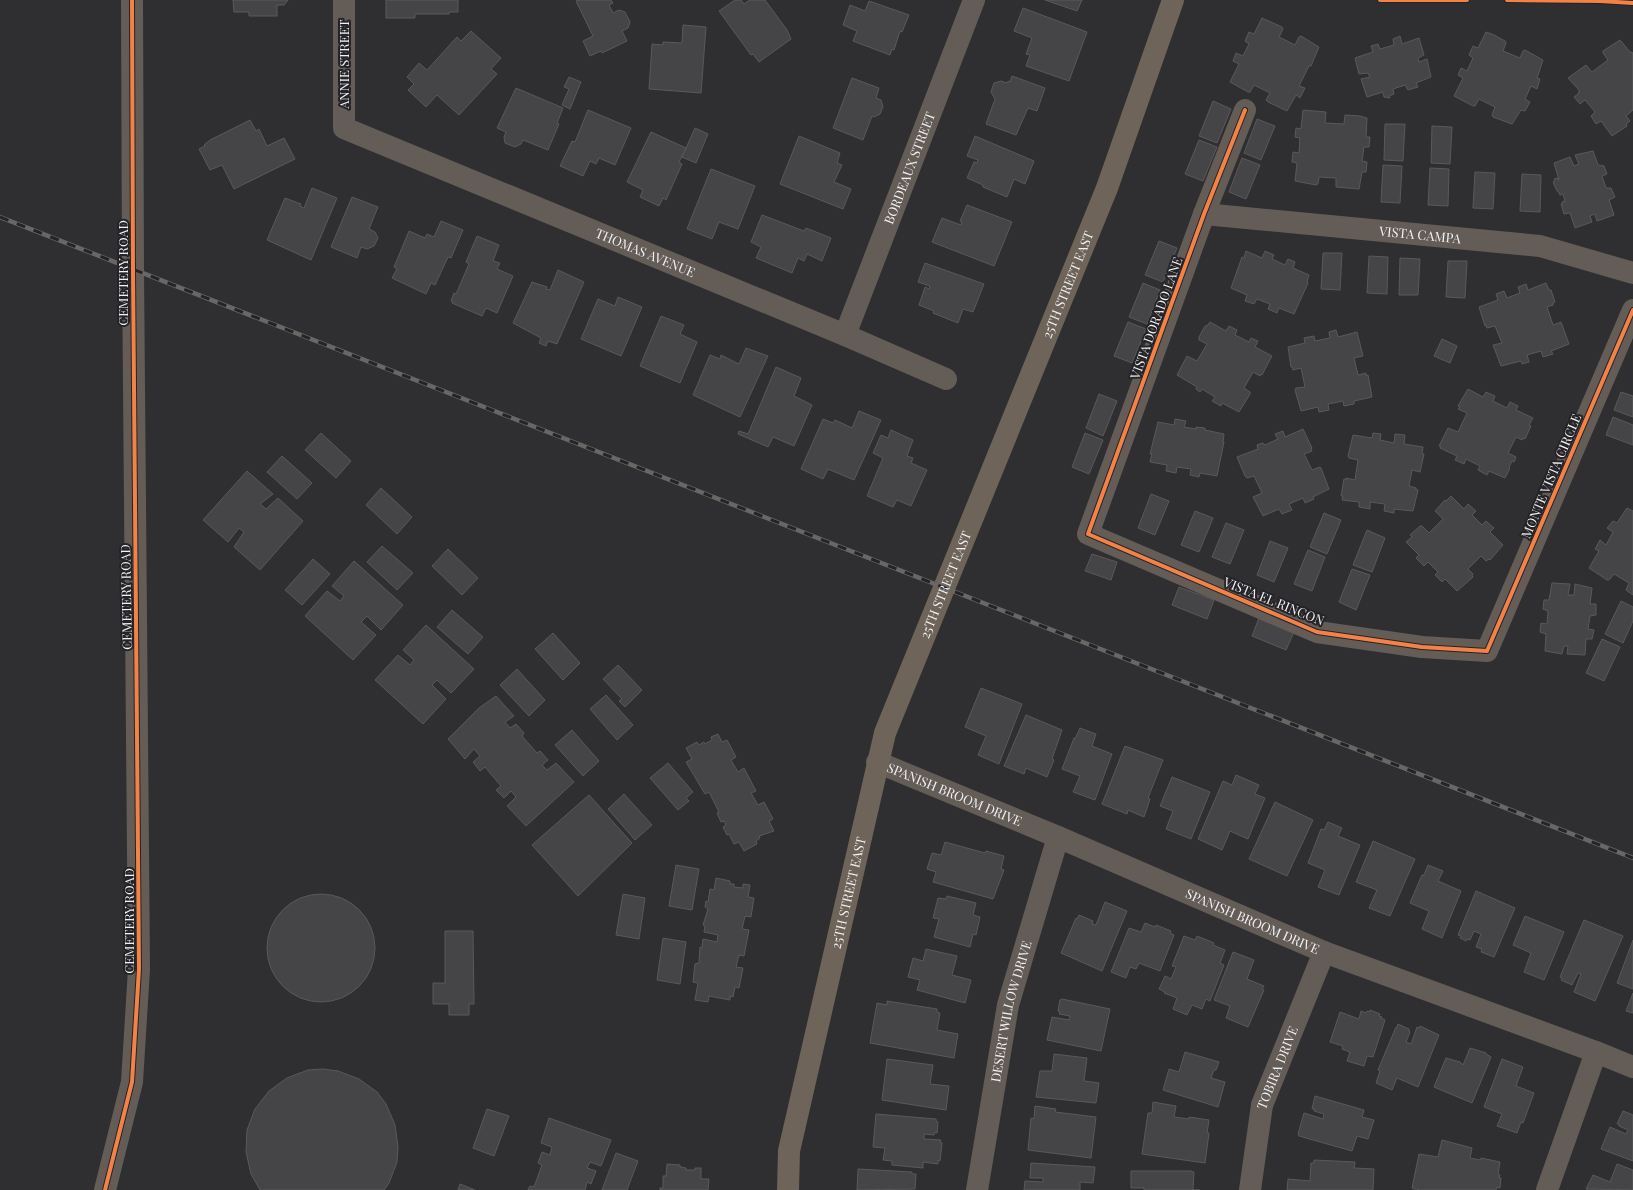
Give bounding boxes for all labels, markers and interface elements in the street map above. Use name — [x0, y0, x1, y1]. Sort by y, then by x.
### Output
street label: ANNIE STREET — [335, 19, 352, 110]
street label: BORDEAUX STREET — [880, 109, 938, 226]
street label: CEMETERY ROAD — [114, 220, 131, 326]
street label: VISTA CAMPA — [1377, 222, 1463, 247]
street label: THOMAS AVENUE — [593, 224, 698, 280]
street label: 25TH STREET EAST — [1038, 228, 1097, 341]
street label: VISTA DORADO LANE — [1125, 254, 1186, 382]
street label: MONTE VISTA CIRCLE — [1517, 411, 1584, 541]
street label: 25TH STREET EAST — [915, 528, 974, 641]
street label: CEMETERY ROAD — [116, 544, 135, 650]
street label: VISTA EL RINCON — [1221, 572, 1327, 628]
street label: SPANISH BROOM DRIVE — [885, 758, 1025, 829]
street label: 25TH STREET EAST — [827, 835, 869, 950]
street label: CEMETERY ROAD — [120, 868, 137, 974]
street label: SPANISH BROOM DRIVE — [1183, 884, 1323, 957]
street label: DESERT WILLOW DRIVE — [986, 938, 1035, 1083]
street label: TOBIRA DRIVE — [1252, 1023, 1301, 1112]

